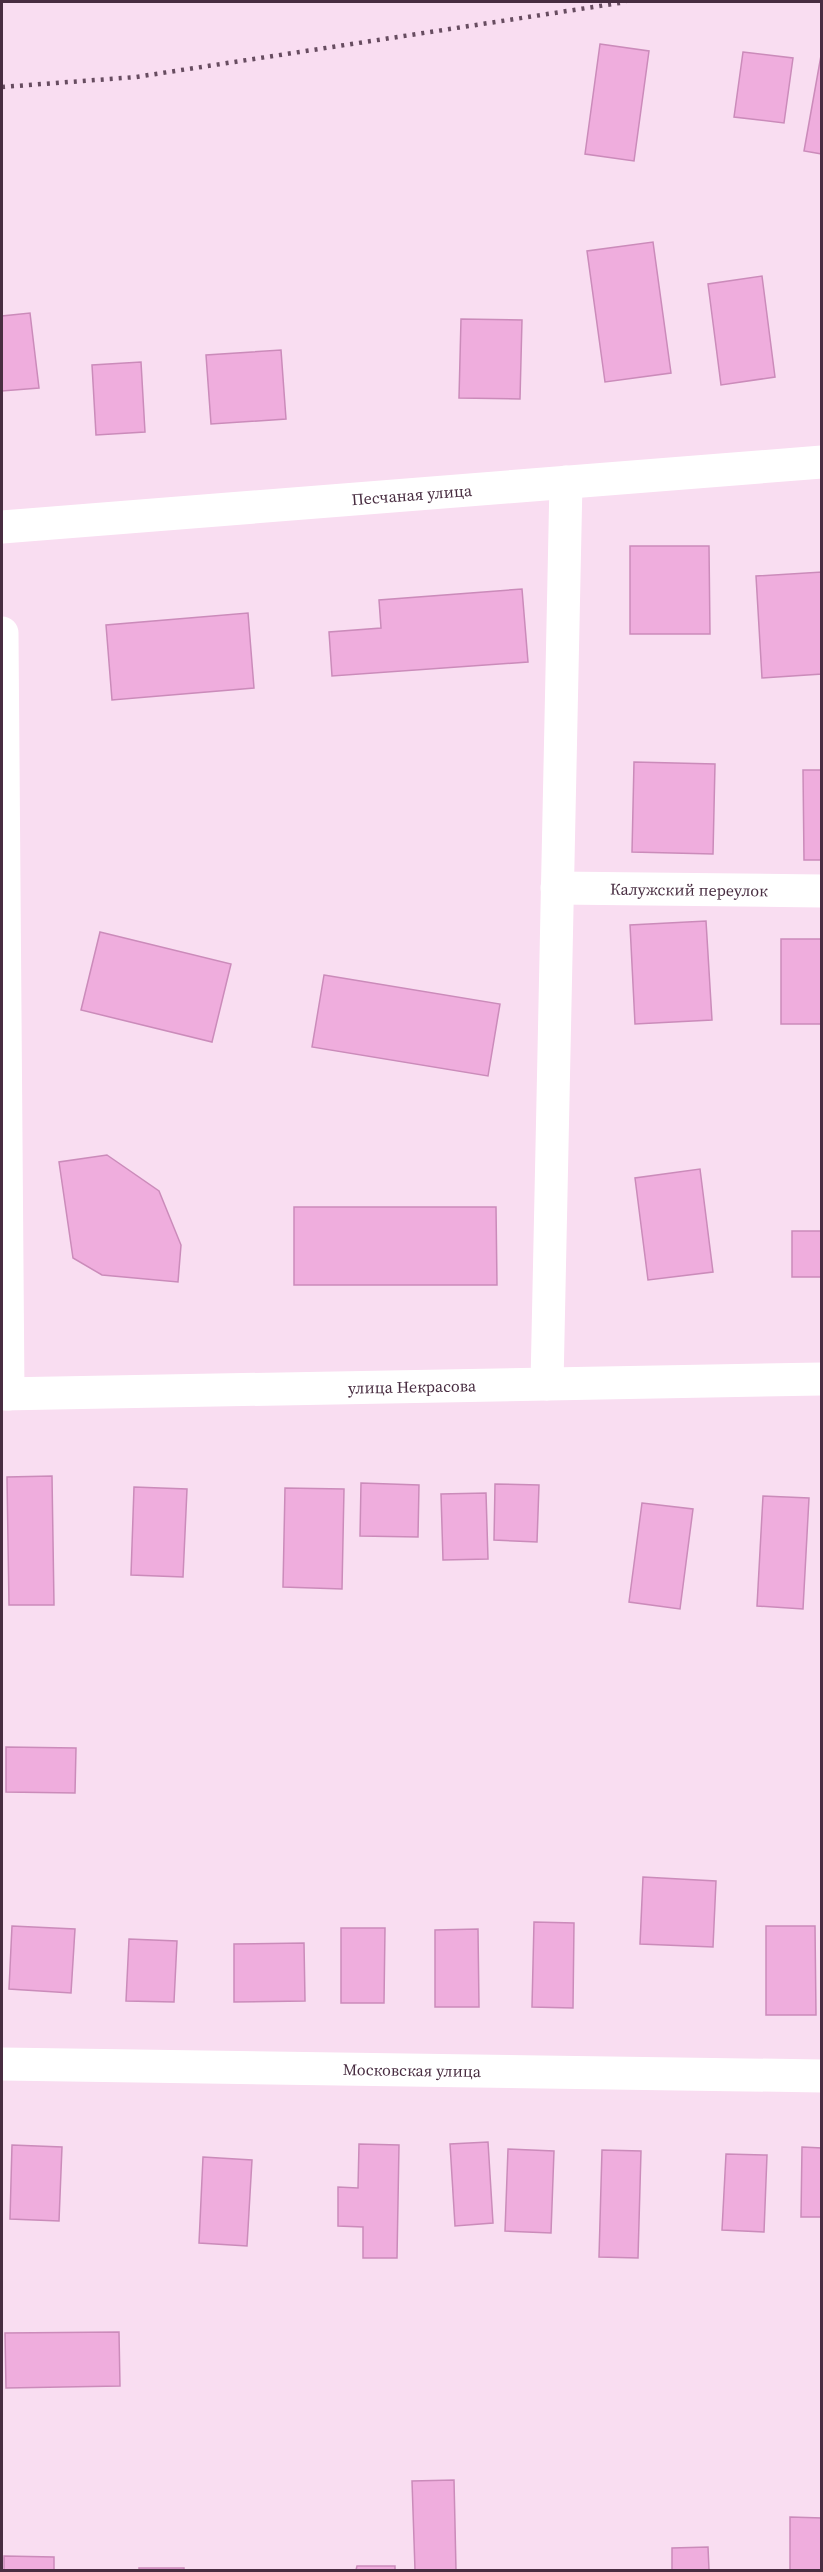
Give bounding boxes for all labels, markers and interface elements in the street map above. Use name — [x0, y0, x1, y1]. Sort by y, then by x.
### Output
street label: Песчаная улица — [351, 479, 474, 510]
street label: Калужский переулок — [610, 878, 768, 901]
street label: улица Некрасова — [348, 1374, 477, 1399]
street label: Московская улица — [343, 2058, 482, 2082]

